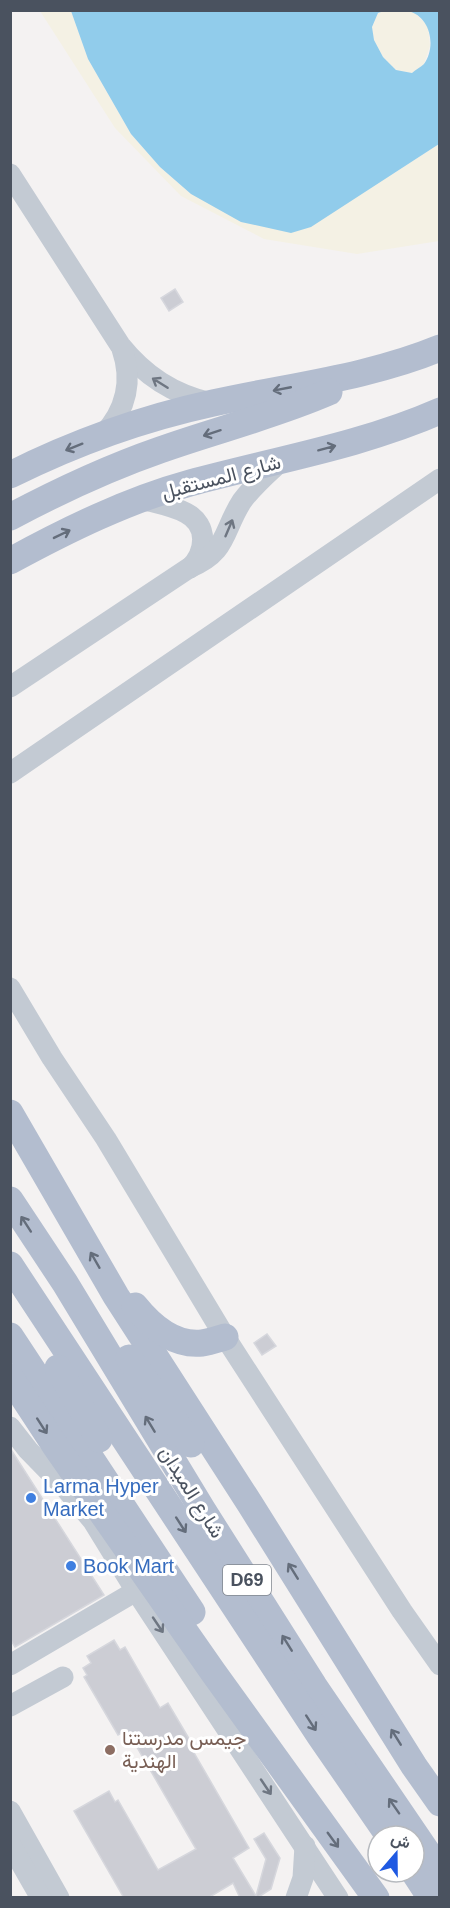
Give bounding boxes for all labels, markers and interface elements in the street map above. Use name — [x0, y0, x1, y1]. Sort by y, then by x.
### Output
one-way arrow — [152, 376, 169, 388]
one-way arrow — [272, 384, 292, 395]
one-way arrow — [203, 428, 222, 439]
one-way arrow — [65, 442, 84, 453]
one-way arrow — [317, 442, 336, 454]
street label: شارع المستقبل — [159, 451, 284, 506]
one-way arrow — [224, 520, 235, 538]
one-way arrow — [53, 527, 71, 539]
one-way arrow — [20, 1216, 32, 1232]
one-way arrow — [88, 1252, 100, 1269]
one-way arrow — [144, 1416, 156, 1433]
one-way arrow — [36, 1417, 48, 1434]
street label: شارع الميدان — [153, 1442, 229, 1543]
place label: Larma Hyper Market — [43, 1475, 159, 1520]
marker: Larma Hyper Market — [24, 1491, 38, 1505]
one-way arrow — [175, 1516, 187, 1532]
place label: Book Mart — [83, 1555, 175, 1577]
marker: Book Mart — [64, 1559, 78, 1573]
one-way arrow — [286, 1563, 298, 1580]
road number: D69 — [223, 1565, 271, 1595]
one-way arrow — [152, 1616, 164, 1632]
one-way arrow — [280, 1635, 292, 1652]
one-way arrow — [305, 1714, 317, 1731]
place label: جيمس مدرستنا الهندية — [122, 1727, 246, 1774]
one-way arrow — [389, 1729, 401, 1746]
marker: جيمس مدرستنا الهندية — [103, 1743, 117, 1757]
one-way arrow — [260, 1778, 272, 1795]
one-way arrow — [388, 1798, 400, 1814]
north arrow — [366, 1824, 426, 1884]
text: ش — [389, 1829, 413, 1853]
one-way arrow — [327, 1831, 339, 1847]

